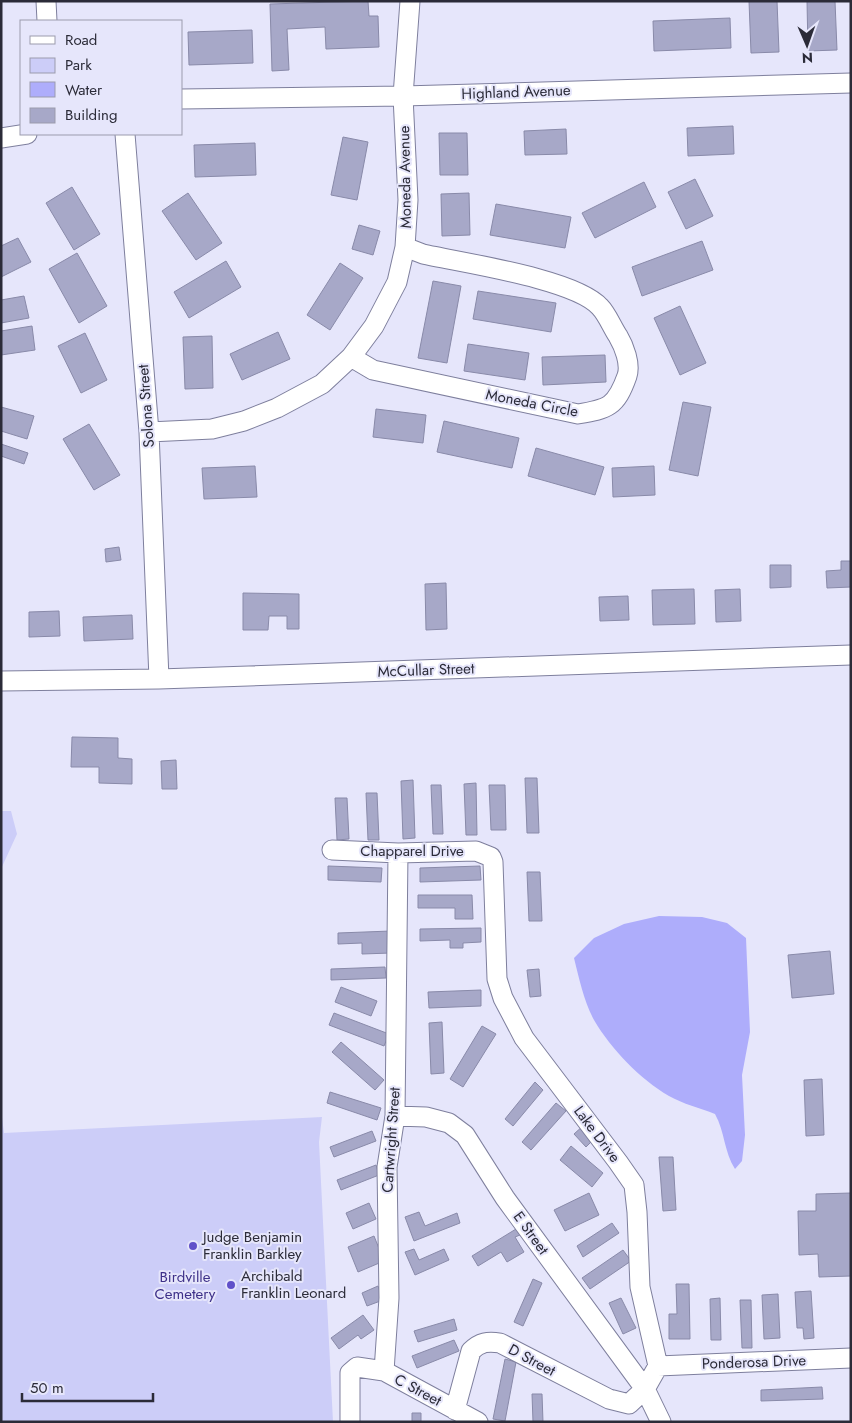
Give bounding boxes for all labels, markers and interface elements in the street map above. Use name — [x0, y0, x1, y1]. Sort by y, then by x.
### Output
legend — [20, 20, 182, 135]
north arrow — [782, 20, 832, 70]
text: Road — [65, 29, 97, 51]
text: N — [802, 48, 813, 68]
text: Park — [65, 54, 92, 76]
text: Water — [65, 79, 103, 101]
street label: Highland Avenue — [461, 79, 571, 105]
text: Building — [65, 104, 117, 126]
street label: Moneda Avenue — [393, 125, 417, 229]
street label: Solona Street — [132, 363, 160, 448]
street label: Moneda Circle — [484, 383, 580, 423]
street label: McCullar Street — [377, 657, 475, 683]
street label: Chapparel Drive — [360, 840, 464, 862]
street label: Cartwright Street — [376, 1086, 406, 1194]
street label: Lake Drive — [568, 1101, 626, 1167]
street label: E Street — [508, 1207, 554, 1259]
place label: Judge Benjamin Franklin Barkley — [201, 1226, 302, 1265]
marker: Judge Benjamin Franklin Barkley — [187, 1240, 199, 1252]
place label: Archibald Franklin Leonard — [241, 1265, 346, 1304]
park label: Birdville Cemetery — [155, 1266, 216, 1305]
marker: Archibald Franklin Leonard — [225, 1279, 237, 1291]
street label: D Street — [505, 1338, 560, 1382]
street label: Ponderosa Drive — [701, 1349, 807, 1375]
street label: C Street — [391, 1368, 446, 1412]
scale bar — [22, 1370, 154, 1402]
text: 50 m — [30, 1377, 64, 1399]

